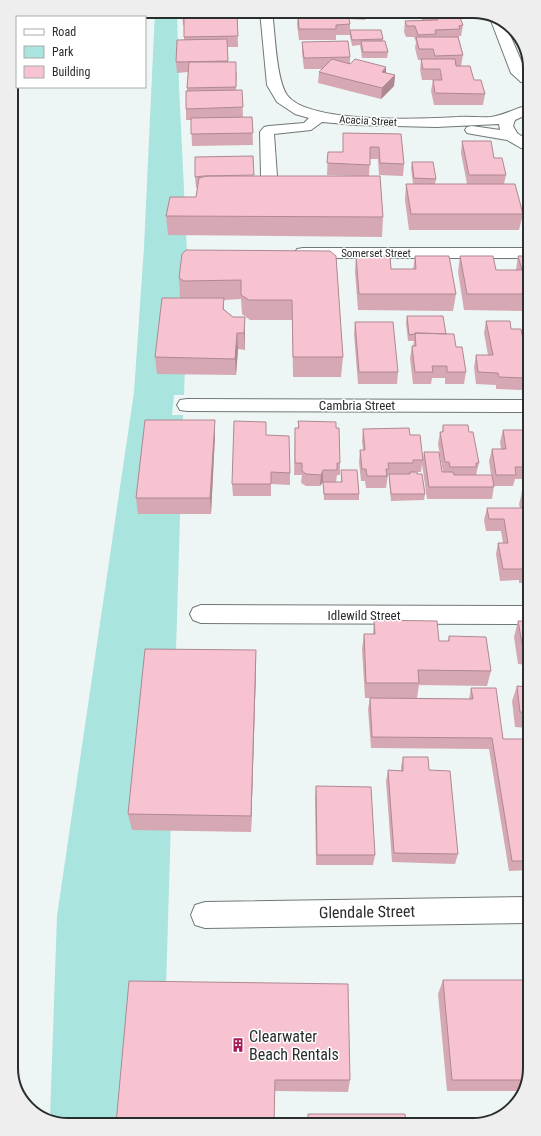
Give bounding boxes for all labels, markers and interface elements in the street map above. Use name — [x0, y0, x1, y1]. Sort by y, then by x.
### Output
legend — [16, 16, 146, 88]
text: Road — [52, 25, 76, 39]
text: Park — [52, 45, 74, 59]
text: Building — [52, 65, 90, 79]
street label: Acacia Street — [339, 113, 397, 129]
street label: Somerset Street — [341, 247, 411, 260]
street label: Cambria Street — [319, 398, 395, 413]
street label: Idlewild Street — [327, 608, 401, 623]
street label: Glendale Street — [319, 902, 416, 922]
place label: Clearwater Beach Rentals — [249, 1027, 339, 1064]
building icon: Clearwater Beach Rentals — [230, 1037, 246, 1053]

